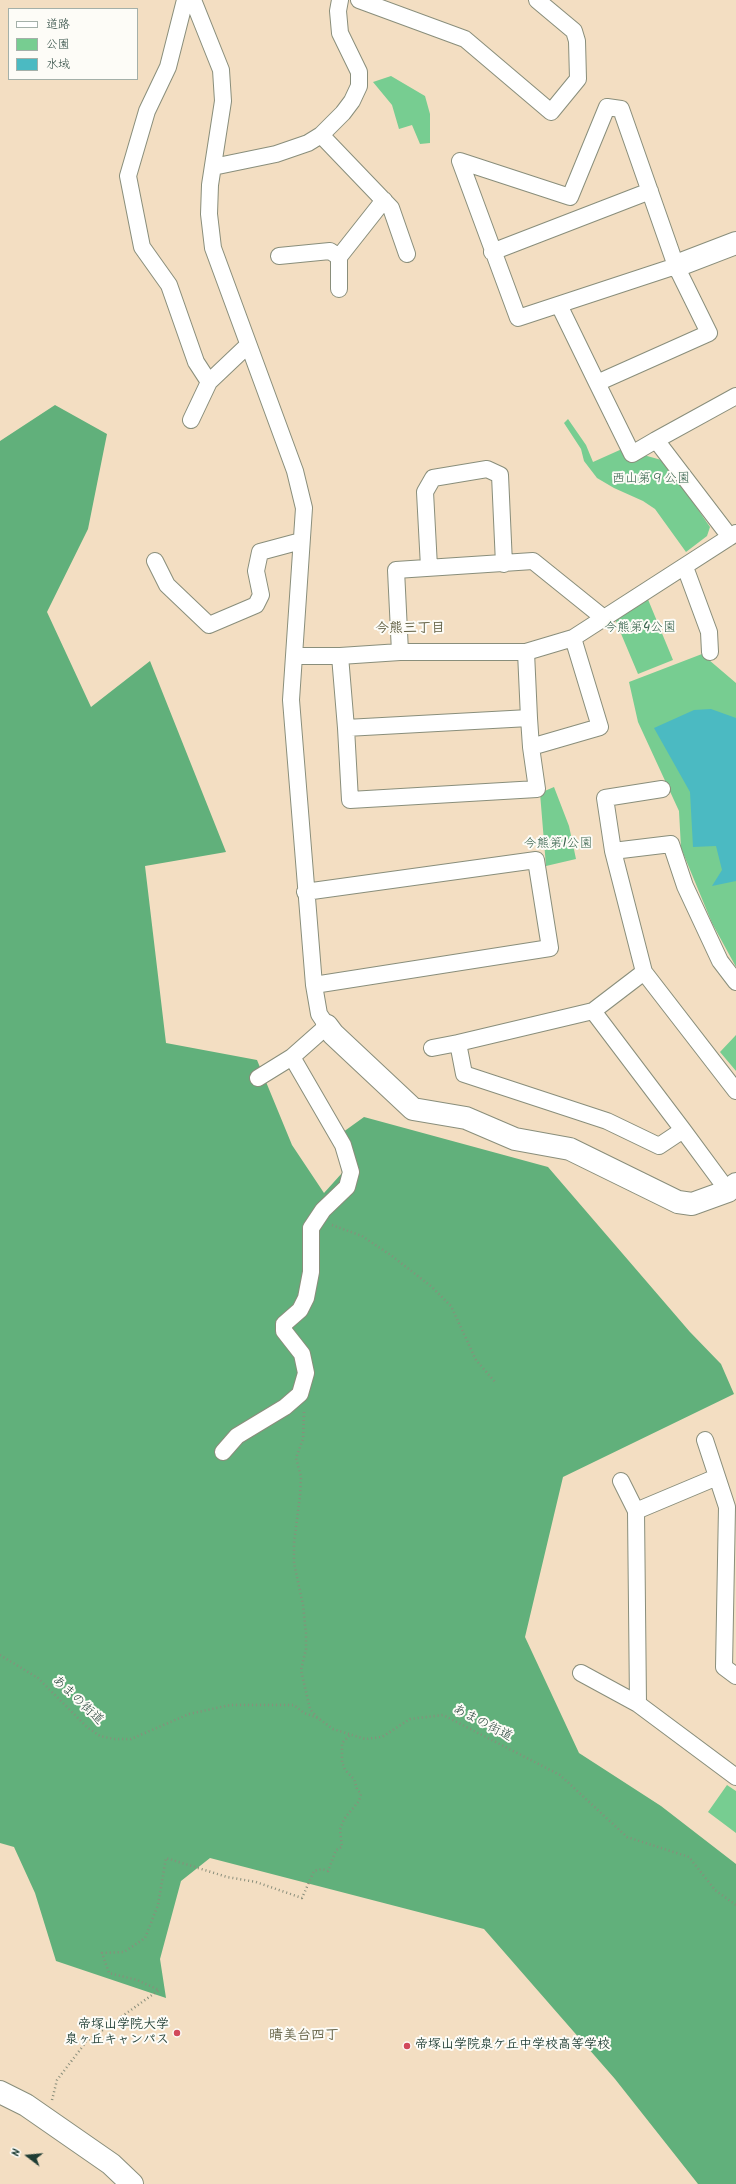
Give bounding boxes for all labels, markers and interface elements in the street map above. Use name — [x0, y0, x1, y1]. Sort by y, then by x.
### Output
legend — [8, 8, 138, 80]
text: 道路 — [46, 15, 70, 34]
text: 公園 — [46, 35, 70, 54]
text: 水域 — [46, 55, 70, 74]
park label: 西山第９公園 — [612, 472, 690, 488]
park label: 今熊第4公園 — [604, 621, 676, 637]
district label: 今熊三丁目 — [375, 622, 445, 638]
park label: 今熊第1公園 — [523, 837, 593, 853]
street label: あまの街道 — [48, 1673, 106, 1729]
street label: あまの街道 — [450, 1702, 514, 1746]
place label: 帝塚山学院大学 泉ヶ丘キャンパス — [65, 2018, 169, 2049]
marker: 帝塚山学院大学 泉ヶ丘キャンパス — [172, 2028, 182, 2038]
district label: 晴美台四丁 — [269, 2029, 339, 2045]
place label: 帝塚山学院泉ケ丘中学校高等学校 — [415, 2038, 610, 2054]
marker: 帝塚山学院泉ケ丘中学校高等学校 — [402, 2041, 412, 2051]
north arrow — [8, 2136, 48, 2176]
text: N — [7, 2147, 26, 2159]

